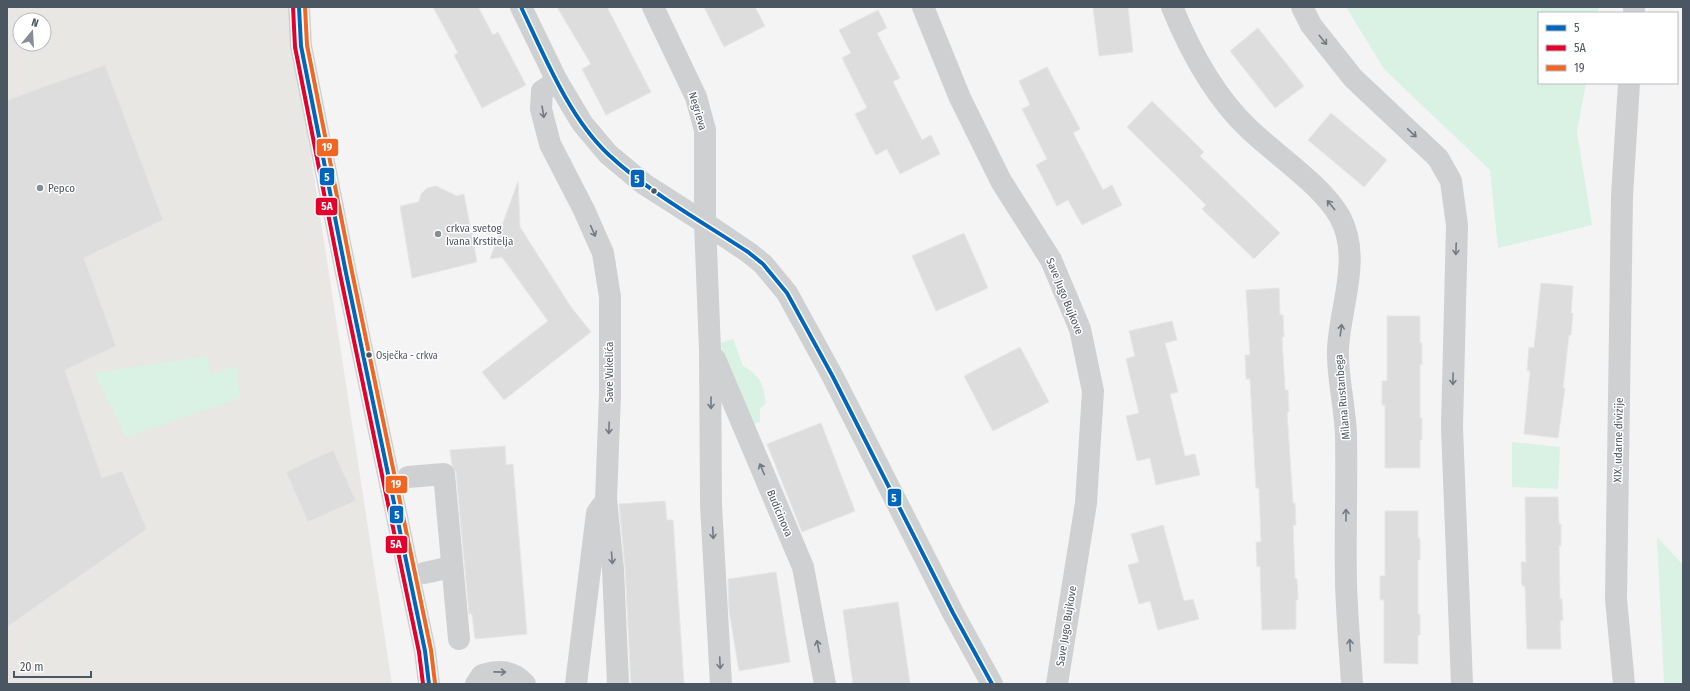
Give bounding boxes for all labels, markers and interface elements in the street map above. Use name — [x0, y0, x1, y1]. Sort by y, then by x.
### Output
north arrow — [12, 12, 52, 52]
legend — [1538, 12, 1678, 84]
text: N — [30, 16, 40, 30]
text: 5 — [1574, 21, 1580, 35]
one-way arrow — [1318, 34, 1327, 45]
text: 5A — [1574, 41, 1587, 55]
text: 19 — [1574, 61, 1585, 75]
street label: Negrieva — [686, 90, 710, 132]
one-way arrow — [539, 105, 547, 118]
one-way arrow — [1407, 129, 1418, 138]
line badge: 19 — [316, 138, 339, 157]
text: 19 — [322, 141, 332, 154]
line badge: 5 — [319, 167, 335, 186]
line badge: 5 — [630, 169, 645, 188]
text: 5 — [324, 171, 330, 184]
text: 5 — [634, 173, 640, 186]
place label: Pepco — [48, 182, 75, 195]
marker: Pepco — [35, 183, 45, 193]
unlabelled marker — [649, 186, 659, 196]
line badge: 5A — [315, 197, 338, 216]
text: 5A — [321, 200, 334, 213]
one-way arrow — [1326, 200, 1335, 210]
place label: crkva svetog Ivana Krstitelja — [446, 222, 513, 248]
one-way arrow — [590, 224, 597, 236]
marker: crkva svetog Ivana Krstitelja — [433, 229, 443, 239]
one-way arrow — [1452, 242, 1460, 255]
street label: Save Jugo Bujkove — [1043, 256, 1086, 336]
one-way arrow — [1337, 324, 1345, 337]
street label: Save Vukelića — [603, 342, 616, 402]
marker: Osječka - crkva — [364, 350, 374, 360]
place label: Osječka - crkva — [376, 350, 438, 362]
street label: Milana Rustanbega — [1332, 354, 1353, 440]
one-way arrow — [1449, 372, 1457, 385]
one-way arrow — [707, 396, 715, 409]
street label: XIX. udarne divizije — [1611, 397, 1626, 483]
one-way arrow — [605, 421, 612, 434]
one-way arrow — [758, 464, 765, 476]
line badge: 19 — [385, 475, 408, 494]
text: 19 — [391, 478, 401, 491]
street label: Budicinova — [764, 488, 795, 539]
line badge: 5 — [887, 488, 902, 507]
text: 5 — [891, 492, 897, 505]
line badge: 5 — [389, 505, 404, 524]
text: 5 — [394, 509, 400, 522]
one-way arrow — [1342, 509, 1350, 522]
one-way arrow — [709, 526, 716, 539]
line badge: 5A — [385, 535, 408, 554]
text: 5A — [390, 538, 403, 551]
one-way arrow — [608, 551, 615, 564]
street label: Save Jugo Bujkove — [1054, 585, 1079, 667]
one-way arrow — [1346, 639, 1353, 652]
one-way arrow — [813, 640, 821, 653]
scale bar — [14, 653, 91, 679]
one-way arrow — [716, 656, 724, 669]
text: 20 m — [20, 660, 44, 674]
one-way arrow — [493, 668, 506, 676]

